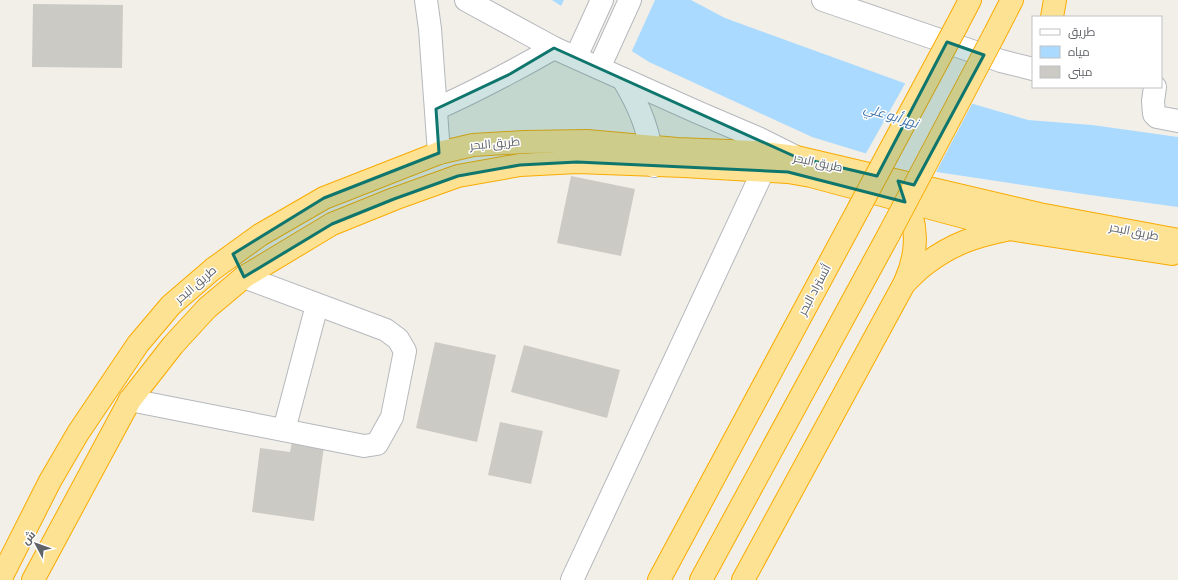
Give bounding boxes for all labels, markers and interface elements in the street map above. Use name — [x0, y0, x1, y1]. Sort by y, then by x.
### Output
legend — [1032, 16, 1162, 88]
text: طريق — [1068, 25, 1096, 40]
text: مياه — [1068, 45, 1090, 60]
text: مبنى — [1068, 65, 1093, 80]
water label: نهر أبو علي — [861, 99, 922, 134]
street label: طريق البحر — [468, 134, 521, 154]
street label: طريق البحر — [791, 150, 844, 176]
street label: طريق البحر — [1107, 220, 1160, 244]
street label: أتستراد البحر — [794, 261, 835, 319]
street label: طريق البحر — [171, 263, 220, 308]
north arrow — [16, 524, 56, 564]
text: ش — [19, 528, 38, 547]

